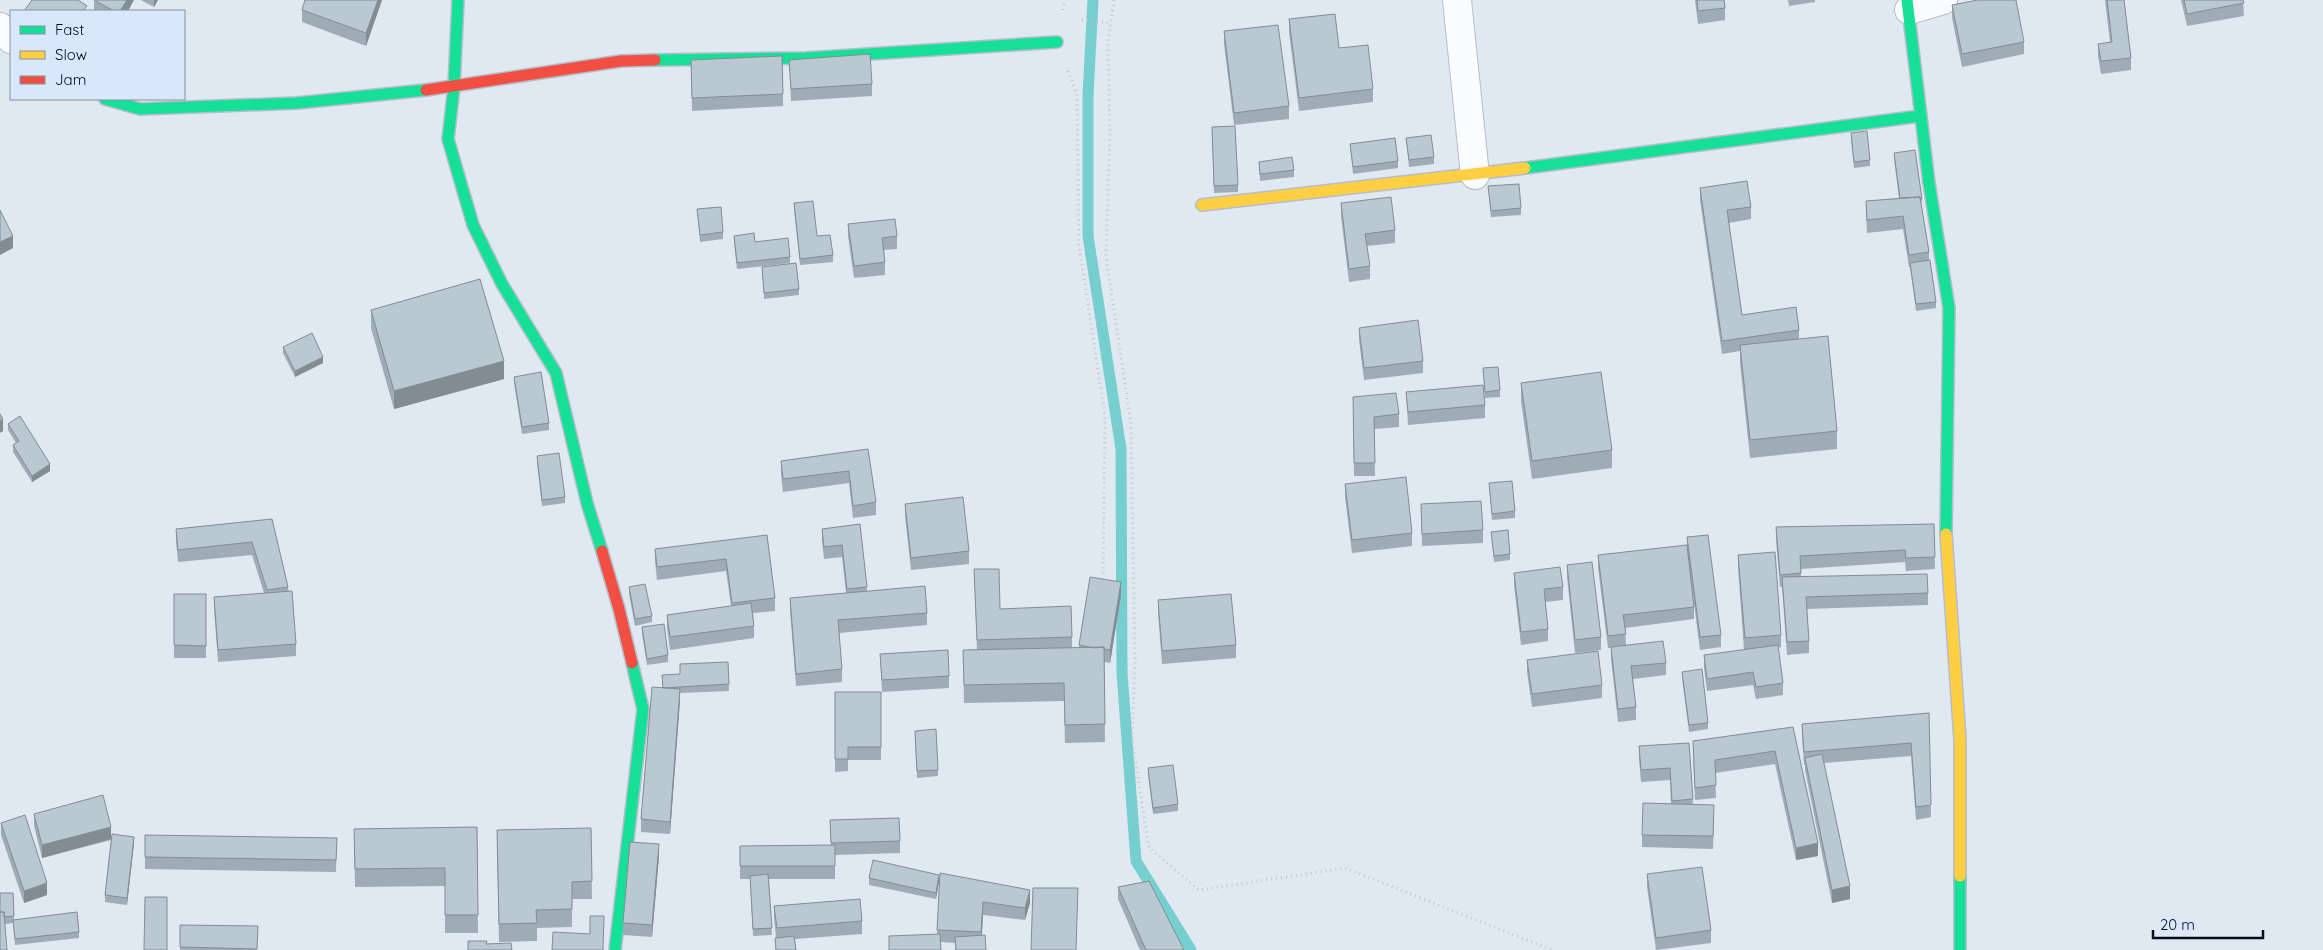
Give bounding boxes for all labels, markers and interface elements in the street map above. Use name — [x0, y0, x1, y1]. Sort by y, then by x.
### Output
legend — [10, 10, 185, 100]
text: Fast — [55, 20, 84, 39]
text: Slow — [55, 45, 87, 64]
text: Jam — [55, 70, 86, 89]
scale bar — [2153, 908, 2263, 940]
text: 20 m — [2160, 915, 2195, 934]

